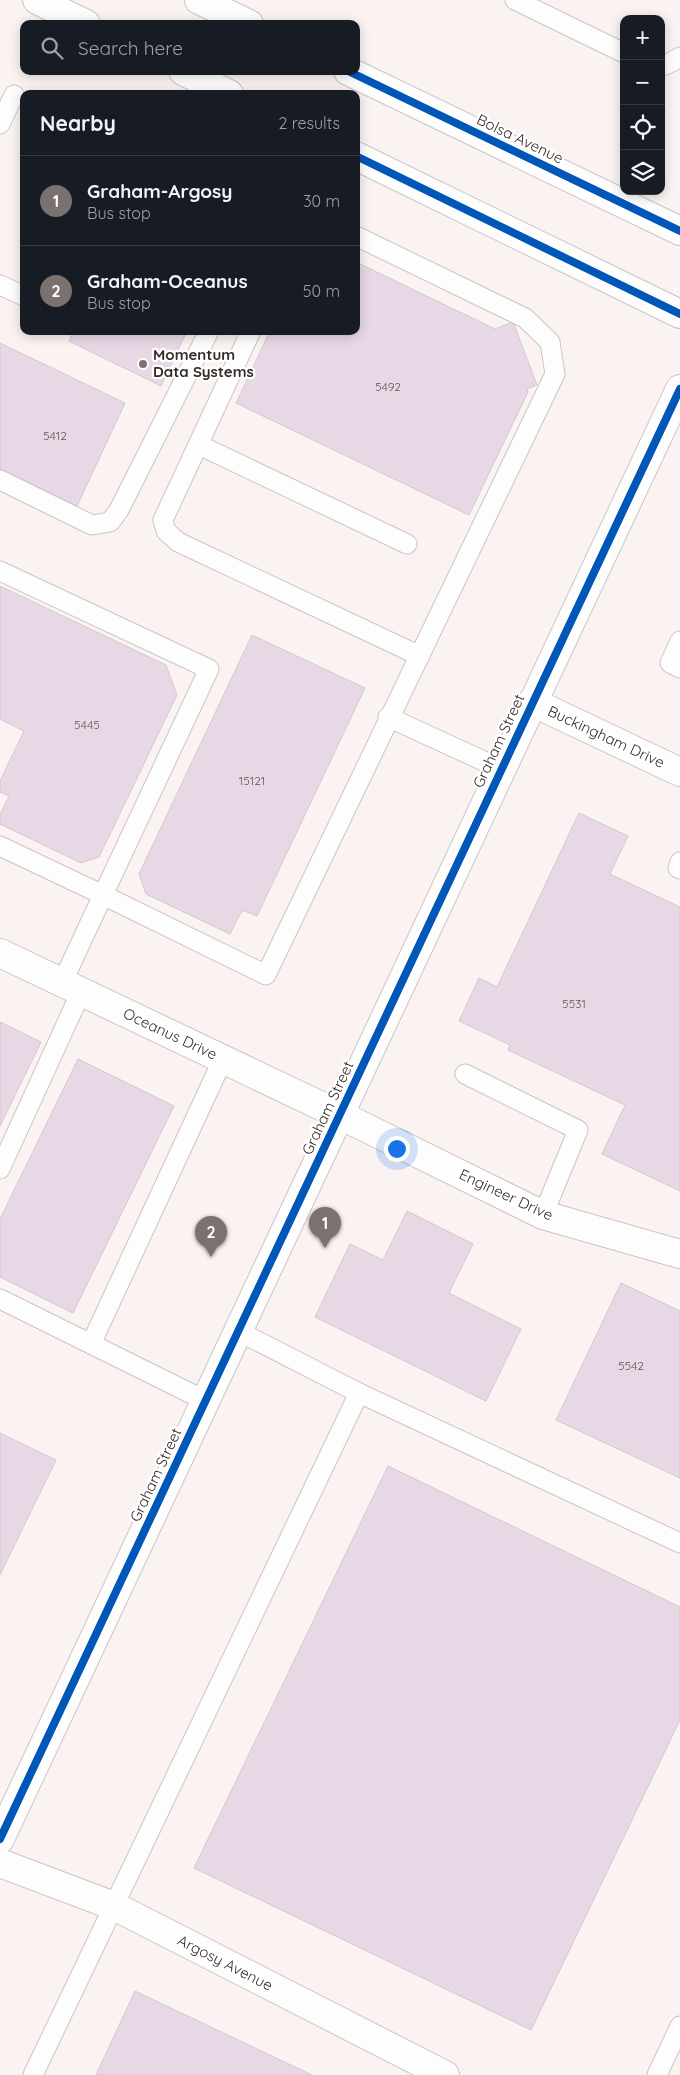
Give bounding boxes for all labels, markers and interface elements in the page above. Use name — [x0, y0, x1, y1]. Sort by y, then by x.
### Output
map controls — [620, 15, 665, 195]
button: + — [620, 15, 665, 60]
search box — [20, 20, 360, 75]
icon: search — [38, 34, 66, 62]
text: Search here — [78, 36, 183, 60]
button: − — [620, 60, 665, 105]
button: locate — [620, 105, 665, 150]
street label: Bolsa Avenue — [474, 109, 567, 168]
text: Nearby — [40, 110, 116, 136]
text: 2 results — [278, 113, 340, 133]
button: layers — [620, 150, 665, 195]
text: Graham-Argosy — [87, 179, 232, 203]
text: 1 — [53, 191, 59, 211]
text: 30 m — [303, 191, 340, 211]
text: Bus stop — [87, 203, 151, 223]
text: Graham-Oceanus — [87, 269, 248, 293]
text: 2 — [51, 281, 61, 301]
text: 50 m — [303, 281, 340, 301]
text: Bus stop — [87, 293, 151, 313]
place label: Momentum Data Systems — [153, 345, 254, 381]
marker: Momentum Data Systems — [137, 358, 149, 370]
house number: 5492 — [375, 379, 401, 394]
house number: 5412 — [43, 428, 67, 443]
street label: Graham Street — [468, 691, 529, 791]
street label: Buckingham Drive — [545, 701, 668, 772]
house number: 5445 — [74, 717, 100, 732]
house number: 15121 — [239, 773, 265, 788]
house number: 5531 — [562, 996, 586, 1011]
street label: Oceanus Drive — [120, 1003, 220, 1064]
street label: Graham Street — [297, 1058, 358, 1158]
your location — [384, 1136, 410, 1162]
street label: Engineer Drive — [456, 1165, 556, 1225]
pin: 1 — [309, 1207, 341, 1248]
pin: 2 — [195, 1216, 227, 1257]
house number: 5542 — [618, 1358, 644, 1373]
street label: Graham Street — [125, 1425, 186, 1525]
street label: Argosy Avenue — [174, 1930, 276, 1995]

